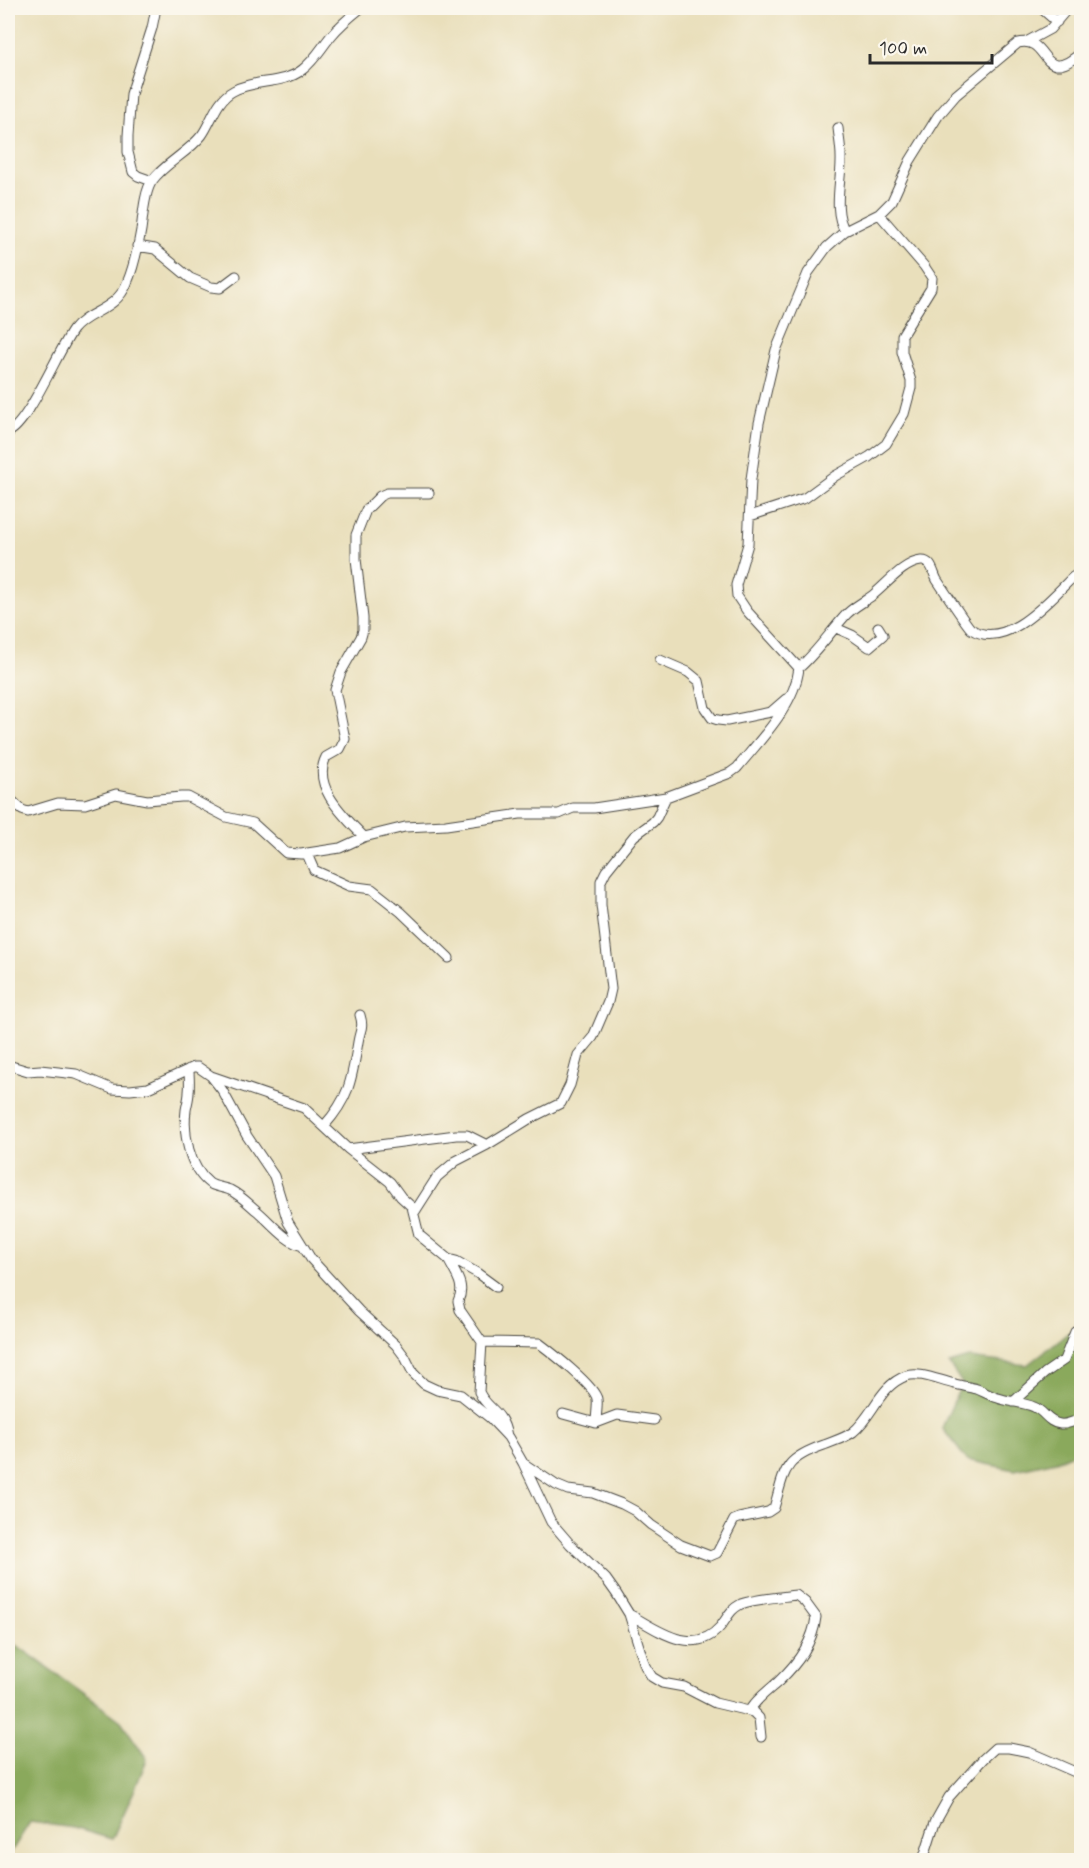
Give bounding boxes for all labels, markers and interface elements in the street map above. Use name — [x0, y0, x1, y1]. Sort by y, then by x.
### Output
scale bar — [870, 27, 992, 65]
text: 100 m — [879, 37, 927, 61]

